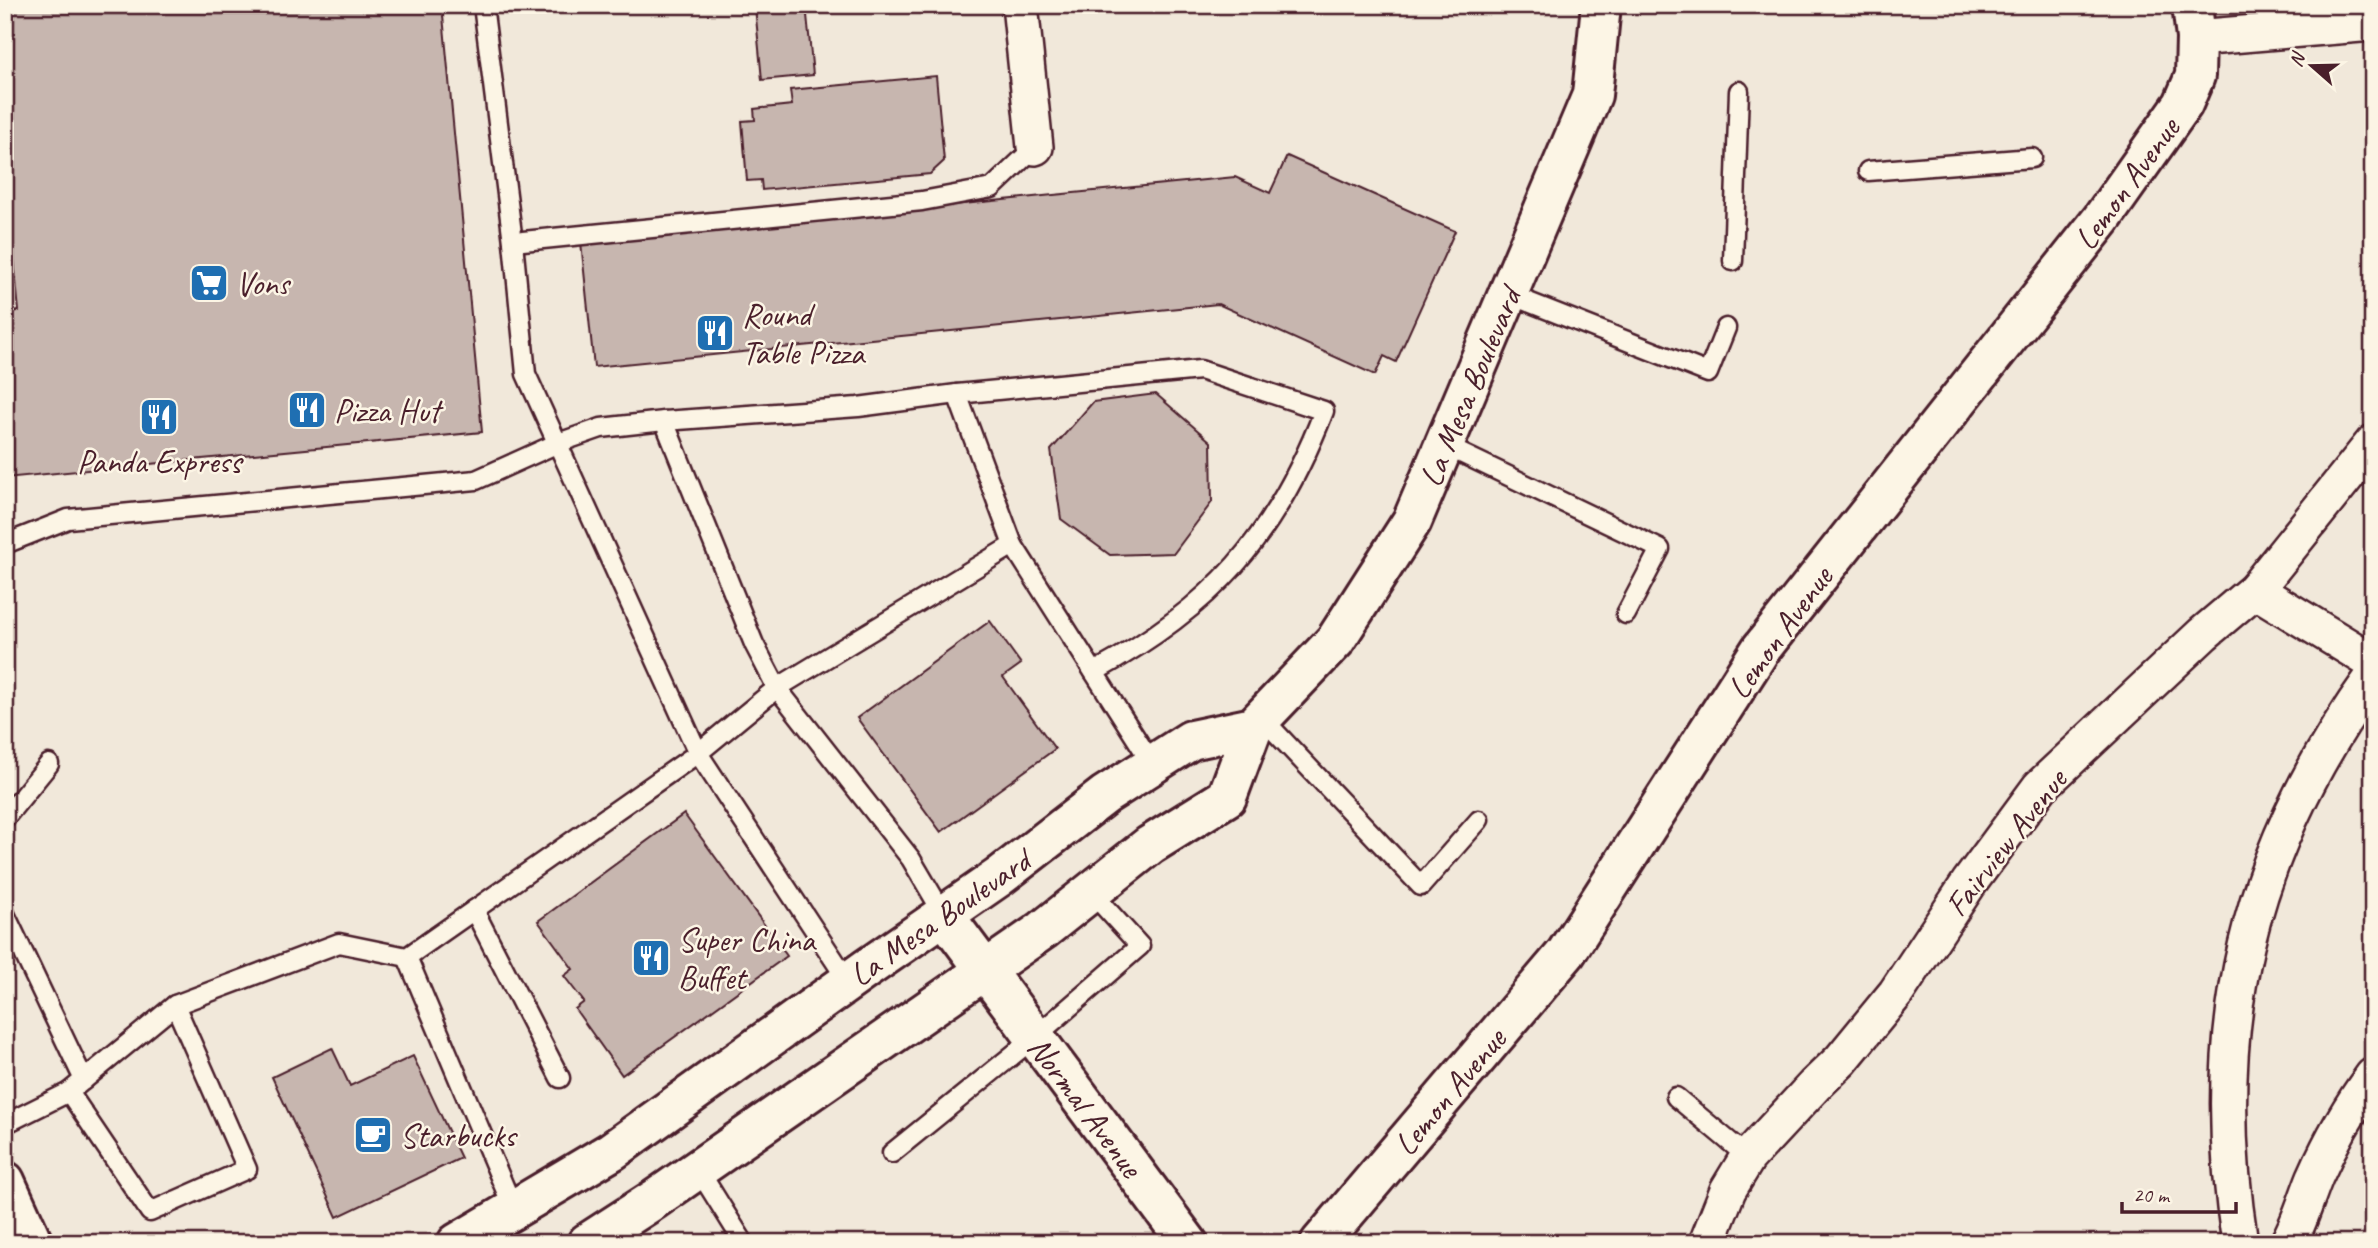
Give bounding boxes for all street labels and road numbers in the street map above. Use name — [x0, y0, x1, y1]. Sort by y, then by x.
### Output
street label: Lemon Avenue — [2065, 107, 2190, 258]
street label: La Mesa Boulevard — [1409, 277, 1532, 493]
street label: Lemon Avenue — [1718, 556, 1843, 707]
street label: Fairview Avenue — [1935, 759, 2078, 925]
street label: La Mesa Boulevard — [841, 837, 1042, 996]
street label: Lemon Avenue — [1384, 1018, 1517, 1164]
street label: Normal Avenue — [1018, 1028, 1153, 1187]

